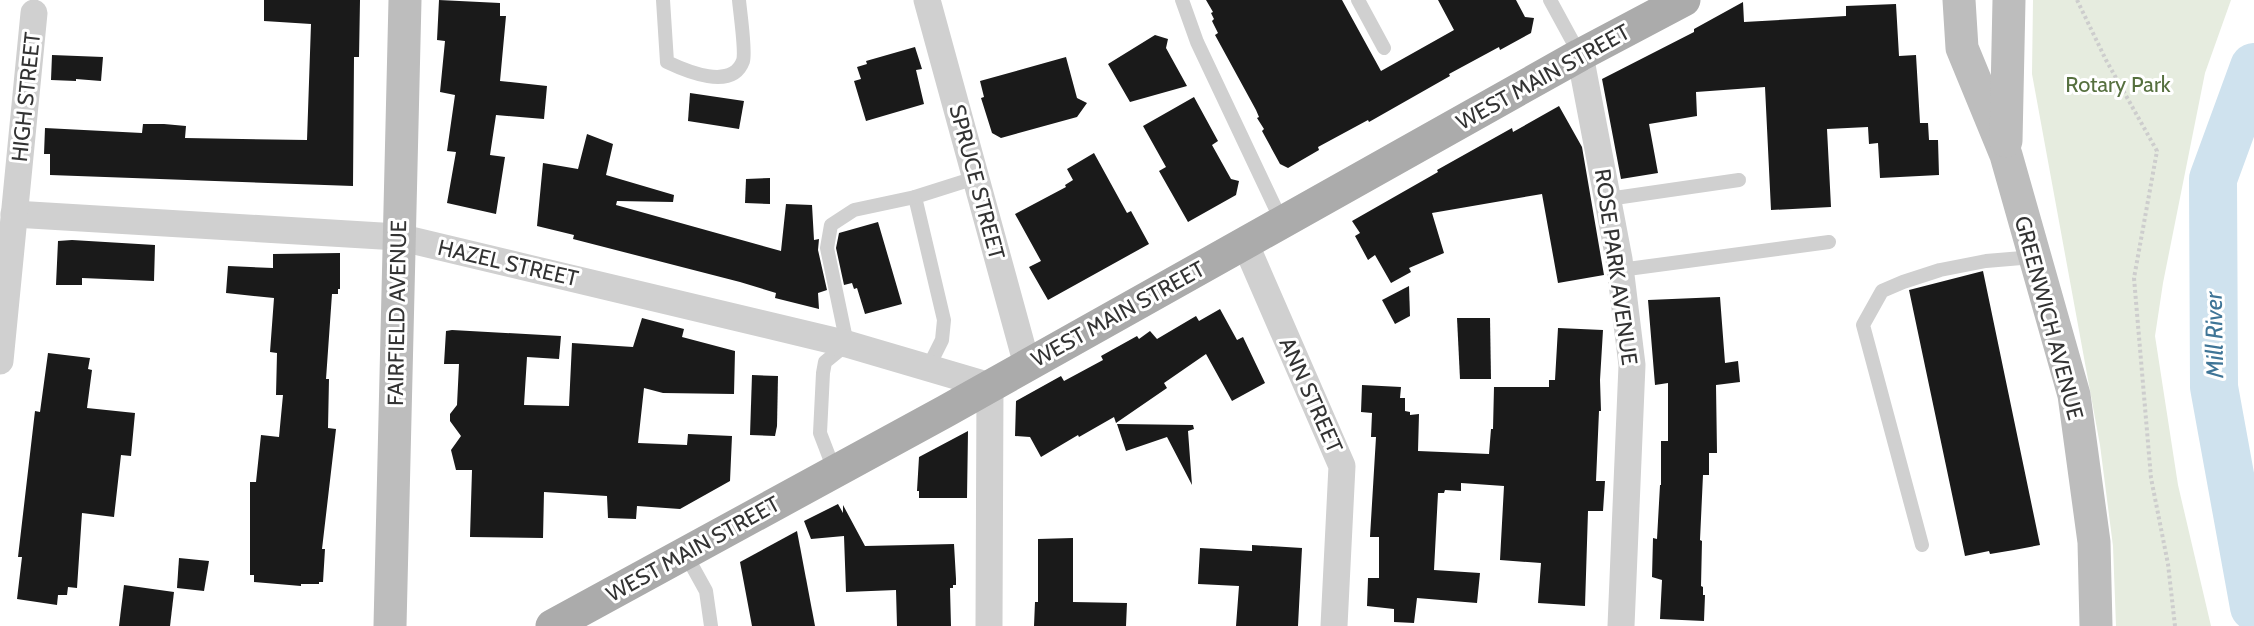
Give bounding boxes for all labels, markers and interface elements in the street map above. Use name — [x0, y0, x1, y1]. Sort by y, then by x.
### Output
street label: WEST MAIN STREET — [1452, 18, 1635, 136]
street label: HIGH STREET — [6, 31, 46, 163]
park label: Rotary Park — [2065, 71, 2171, 98]
street label: SPRUCE STREET — [943, 102, 1011, 263]
street label: ROSE PARK AVENUE — [1589, 167, 1643, 367]
street label: GREENWICH AVENUE — [2009, 213, 2089, 423]
street label: FAIRFIELD AVENUE — [382, 220, 412, 406]
street label: HAZEL STREET — [435, 234, 581, 292]
street label: WEST MAIN STREET — [1027, 255, 1210, 373]
water label: Mill River — [2199, 290, 2229, 379]
street label: ANN STREET — [1274, 333, 1349, 457]
street label: WEST MAIN STREET — [602, 490, 785, 608]

